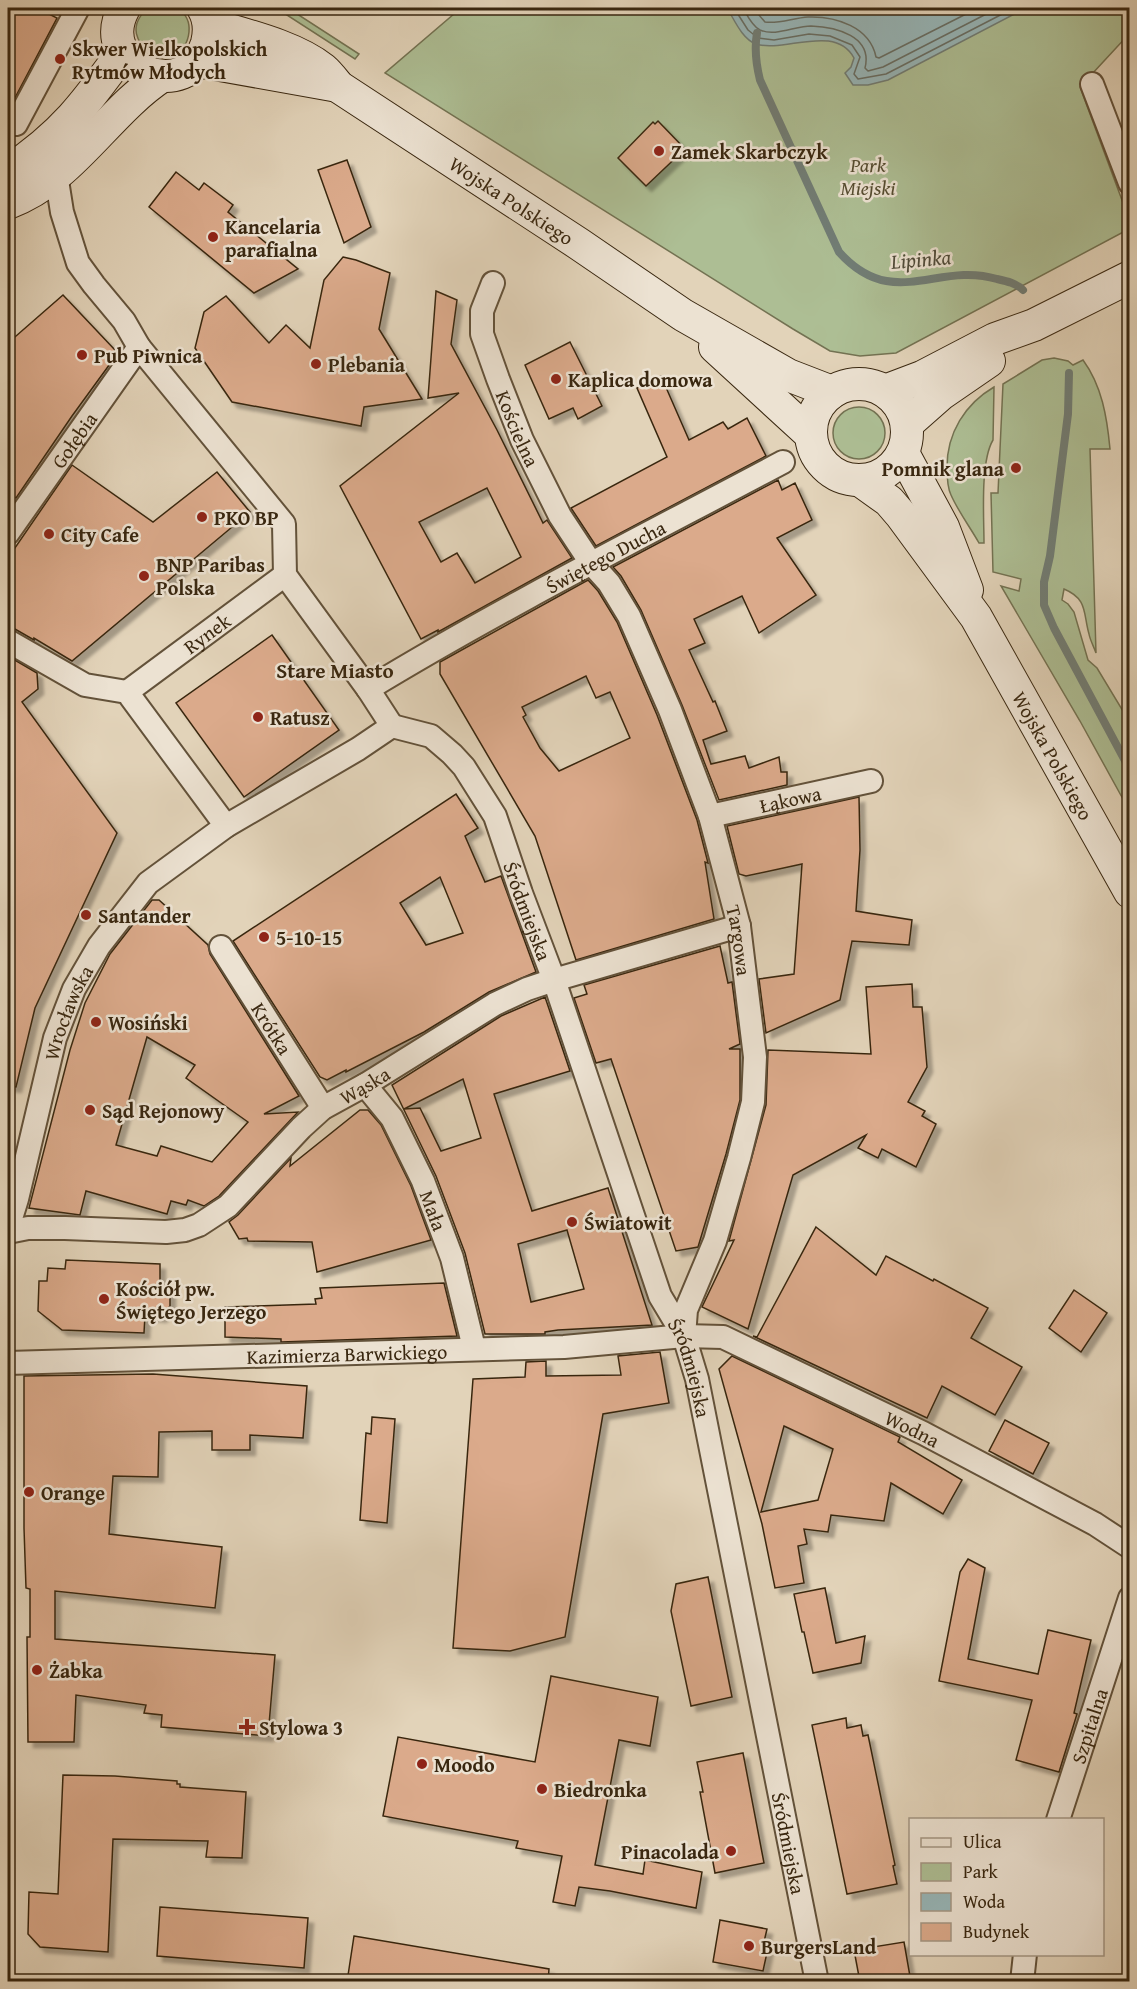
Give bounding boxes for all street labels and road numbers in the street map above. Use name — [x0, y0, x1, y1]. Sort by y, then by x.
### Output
street label: Wojska Polskiego — [444, 149, 580, 252]
street label: Kościelna — [489, 386, 548, 472]
street label: Gołębia — [44, 405, 104, 474]
street label: Świętego Ducha — [540, 512, 671, 600]
street label: Rynek — [177, 605, 237, 660]
street label: Wojska Polskiego — [1006, 686, 1101, 825]
street label: Łąkowa — [757, 778, 824, 819]
street label: Śródmiejska — [497, 858, 560, 965]
street label: Targowa — [720, 902, 760, 978]
street label: Wrocławska — [36, 959, 100, 1063]
street label: Krótka — [245, 996, 300, 1060]
street label: Wąska — [334, 1058, 396, 1111]
street label: Mała — [413, 1186, 455, 1235]
street label: Śródmiejska — [662, 1312, 719, 1420]
street label: Kazimierza Barwickiego — [246, 1336, 448, 1371]
street label: Wodna — [880, 1402, 946, 1454]
street label: Szpitalna — [1063, 1684, 1114, 1767]
street label: Śródmiejska — [765, 1790, 814, 1897]

